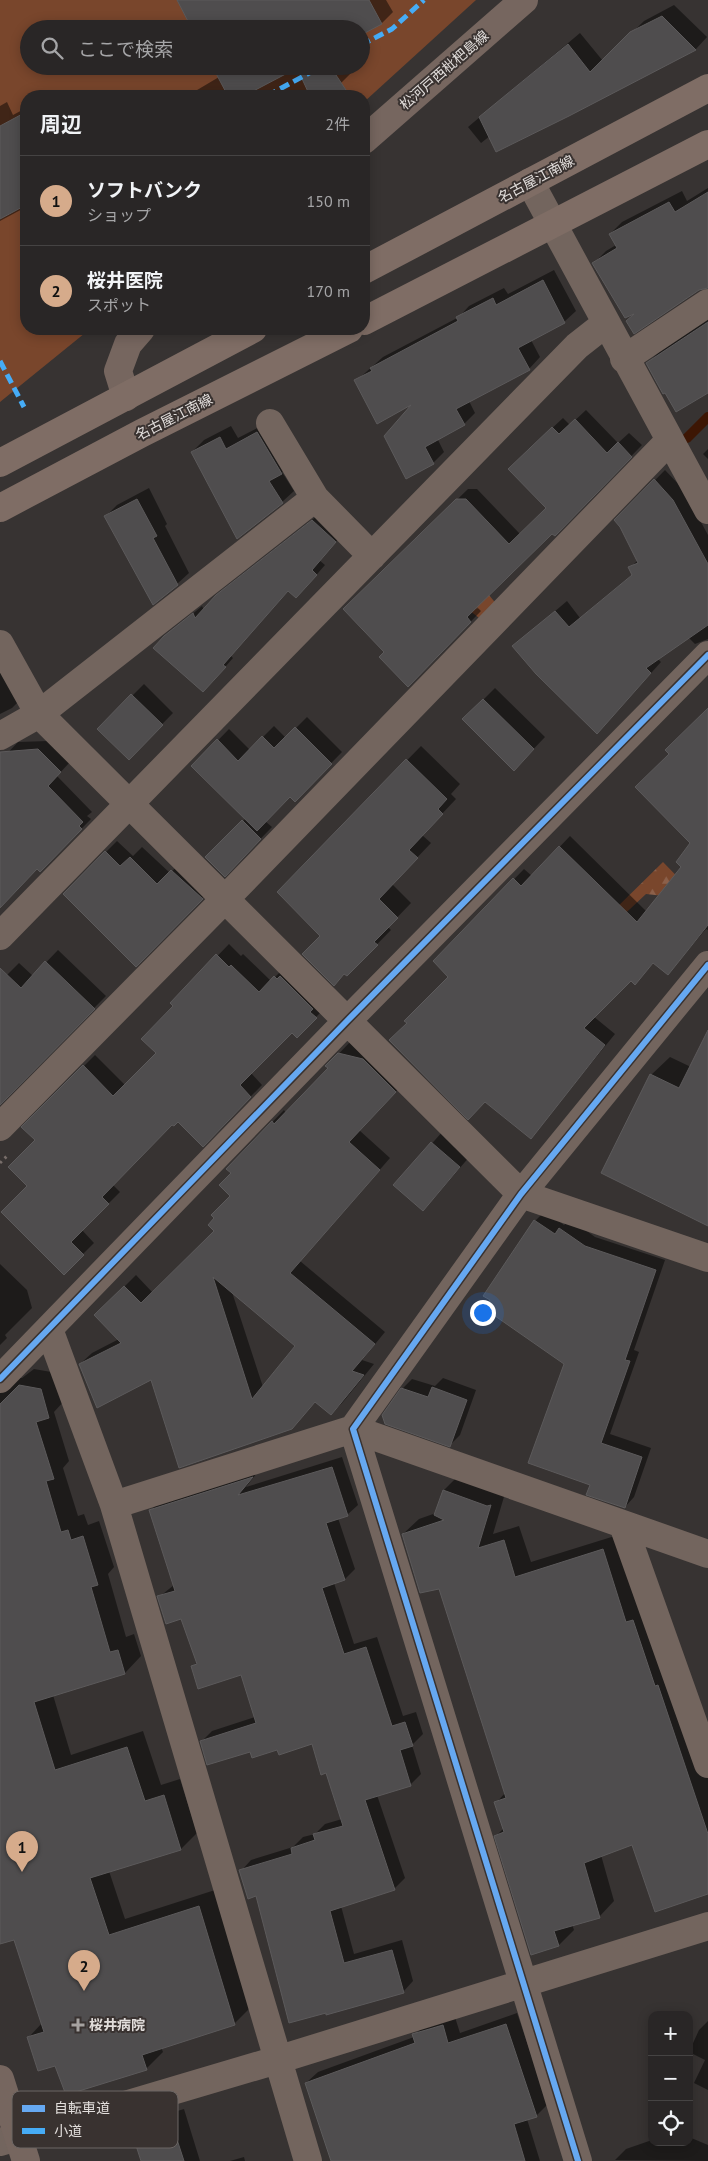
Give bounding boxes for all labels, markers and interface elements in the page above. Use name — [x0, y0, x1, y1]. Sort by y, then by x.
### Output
search box — [20, 20, 370, 75]
street label: 松河戸西枇杷島線 — [396, 26, 492, 114]
icon: search — [38, 34, 66, 62]
text: ここで検索 — [78, 37, 173, 61]
text: 周辺 — [40, 111, 82, 138]
text: 2件 — [325, 114, 350, 134]
street label: 名古屋江南線 — [495, 151, 577, 207]
text: ソフトバンク — [87, 178, 202, 202]
text: 1 — [51, 191, 61, 211]
text: 150 m — [307, 191, 350, 211]
text: ショップ — [87, 205, 151, 225]
text: 桜井医院 — [87, 268, 163, 292]
text: 2 — [51, 281, 61, 301]
text: 170 m — [307, 281, 350, 301]
text: スポット — [87, 295, 151, 315]
street label: 名古屋江南線 — [132, 390, 216, 444]
your location — [470, 1300, 496, 1326]
pin: 1 — [6, 1831, 38, 1872]
pin: 2 — [68, 1950, 100, 1991]
map controls — [648, 2011, 693, 2146]
button: + — [648, 2011, 693, 2056]
place label: 桜井病院 — [89, 2016, 145, 2034]
marker: 桜井病院 — [71, 2018, 85, 2032]
button: − — [648, 2056, 693, 2101]
legend — [12, 2091, 178, 2148]
text: 自転車道 — [54, 2099, 110, 2117]
button: locate — [648, 2101, 693, 2146]
text: 小道 — [54, 2122, 82, 2140]

